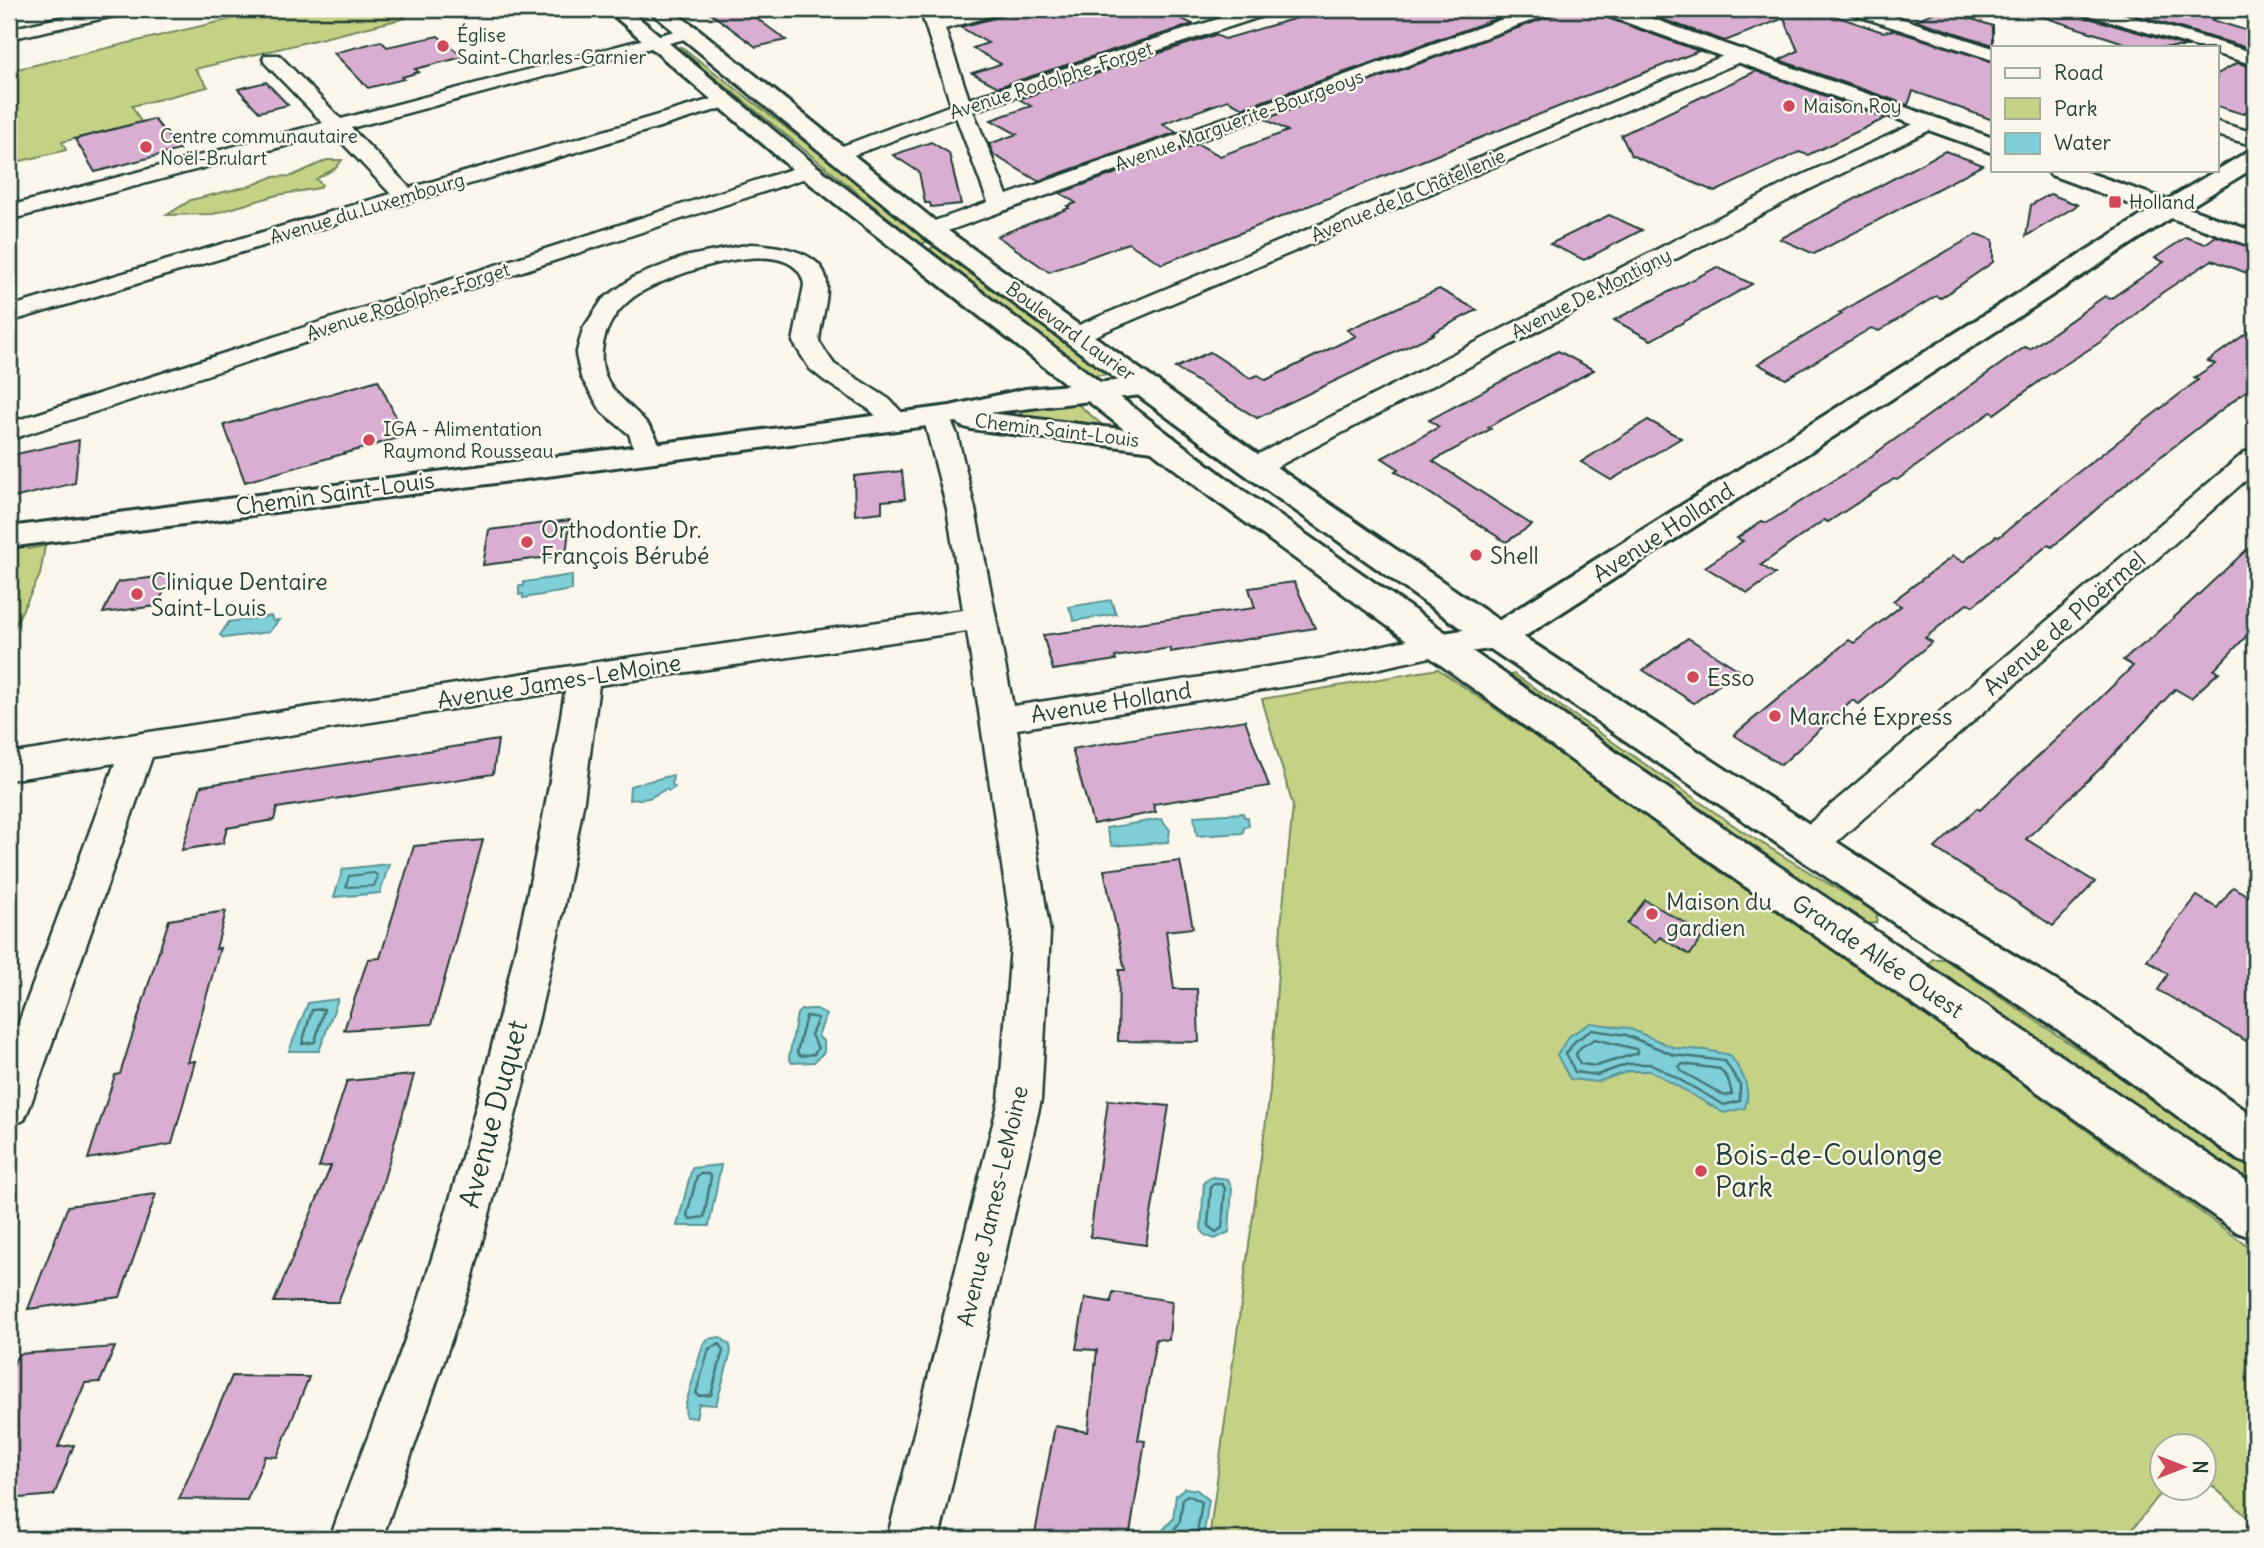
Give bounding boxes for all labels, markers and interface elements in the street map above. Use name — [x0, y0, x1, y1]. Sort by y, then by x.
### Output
place label: Église Saint-Charles-Garnier — [457, 23, 647, 69]
street label: Avenue Rodolphe-Forget — [946, 36, 1156, 124]
marker: Église Saint-Charles-Garnier — [435, 38, 451, 54]
legend — [1991, 46, 2218, 172]
text: Road — [2054, 59, 2103, 86]
street label: Avenue Marguerite-Bourgeoys — [1111, 64, 1367, 176]
place label: Maison Roy — [1803, 94, 1902, 118]
text: Park — [2054, 95, 2097, 122]
marker: Maison Roy — [1781, 98, 1797, 114]
place label: Centre communautaire Noël-Brulart — [160, 124, 358, 170]
text: Water — [2054, 129, 2112, 156]
marker: Centre communautaire Noël-Brulart — [138, 139, 154, 155]
street label: Avenue de la Châtellenie — [1307, 143, 1509, 247]
street label: Avenue du Luxembourg — [267, 167, 467, 249]
place label: Holland — [2129, 190, 2195, 214]
marker: Holland — [2107, 194, 2123, 210]
street label: Avenue De Montigny — [1507, 242, 1675, 344]
street label: Avenue Rodolphe-Forget — [303, 257, 513, 345]
street label: Boulevard Laurier — [1002, 276, 1141, 386]
street label: Chemin Saint-Louis — [973, 408, 1141, 452]
place label: IGA - Alimentation Raymond Rousseau — [383, 417, 554, 463]
marker: IGA - Alimentation Raymond Rousseau — [361, 432, 377, 448]
street label: Chemin Saint-Louis — [234, 465, 436, 521]
street label: Avenue Holland — [1587, 476, 1739, 588]
place label: Orthodontie Dr. François Bérubé — [541, 515, 710, 570]
marker: Orthodontie Dr. François Bérubé — [519, 534, 535, 550]
place label: Shell — [1490, 541, 1539, 570]
street label: Avenue de Ploërmel — [1977, 545, 2151, 701]
marker: Shell — [1468, 547, 1484, 563]
place label: Clinique Dentaire Saint-Louis — [151, 567, 328, 622]
marker: Clinique Dentaire Saint-Louis — [129, 586, 145, 602]
street label: Avenue James-LeMoine — [435, 647, 683, 715]
place label: Esso — [1707, 663, 1754, 692]
marker: Esso — [1685, 669, 1701, 685]
street label: Avenue Holland — [1029, 675, 1193, 729]
place label: Marché Express — [1789, 702, 1952, 731]
marker: Marché Express — [1767, 708, 1783, 724]
place label: Maison du gardien — [1666, 887, 1772, 942]
street label: Grande Allée Ouest — [1787, 888, 1969, 1024]
marker: Maison du gardien — [1644, 906, 1660, 922]
street label: Avenue Duquet — [451, 1016, 535, 1212]
street label: Avenue James-LeMoine — [950, 1083, 1034, 1329]
place label: Bois-de-Coulonge Park — [1715, 1137, 1942, 1205]
marker: Bois-de-Coulonge Park — [1693, 1163, 1709, 1179]
north arrow — [2148, 1432, 2218, 1502]
text: N — [2188, 1460, 2212, 1474]

